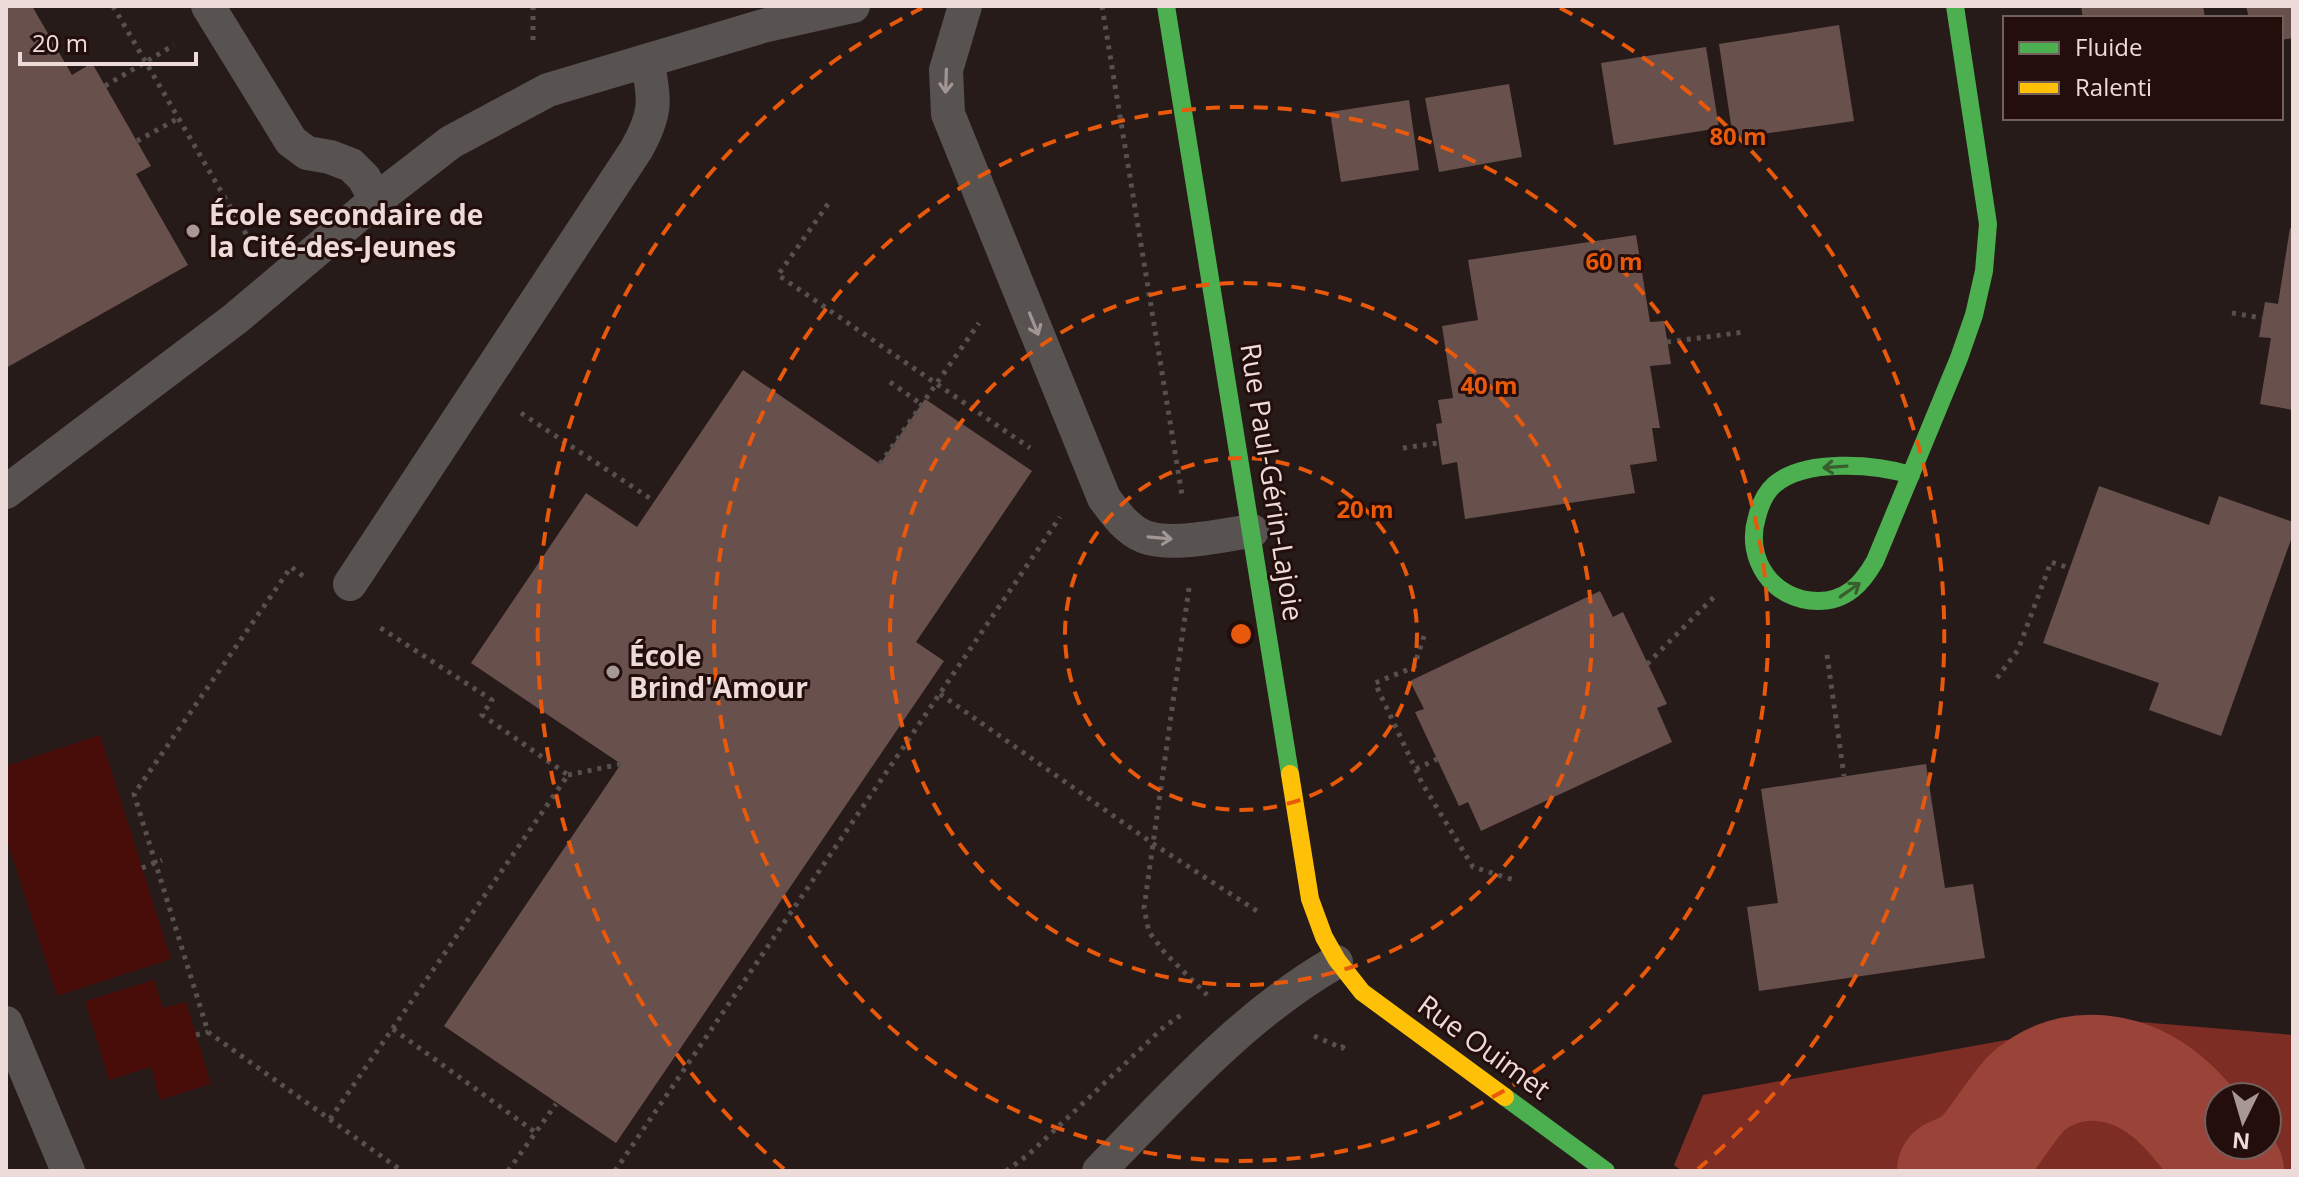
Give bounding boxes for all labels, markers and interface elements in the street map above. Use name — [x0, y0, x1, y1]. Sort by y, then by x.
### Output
scale bar — [20, 16, 196, 66]
legend — [2003, 16, 2283, 120]
text: 20 m — [32, 26, 88, 59]
text: Fluide — [2075, 30, 2142, 63]
one-way arrow — [939, 67, 954, 94]
text: Ralenti — [2075, 70, 2152, 103]
text: 80 m — [1709, 119, 1767, 152]
place label: École secondaire de la Cité-des-Jeunes — [209, 195, 483, 265]
marker: École secondaire de la Cité-des-Jeunes — [184, 222, 202, 240]
text: 60 m — [1585, 244, 1643, 277]
one-way arrow — [1028, 311, 1042, 336]
street label: Rue Paul-Gérin-Lajoie — [1232, 340, 1314, 623]
text: 40 m — [1460, 368, 1518, 401]
one-way arrow — [1822, 460, 1849, 475]
text: 20 m — [1336, 492, 1394, 525]
one-way arrow — [1146, 531, 1173, 546]
one-way arrow — [1839, 581, 1861, 598]
centre of rings — [1227, 620, 1255, 648]
place label: École Brind'Amour — [629, 636, 808, 706]
marker: École Brind'Amour — [604, 663, 622, 681]
street label: Rue Ouimet — [1411, 985, 1559, 1107]
north arrow — [2203, 1081, 2283, 1161]
text: N — [2231, 1126, 2251, 1158]

